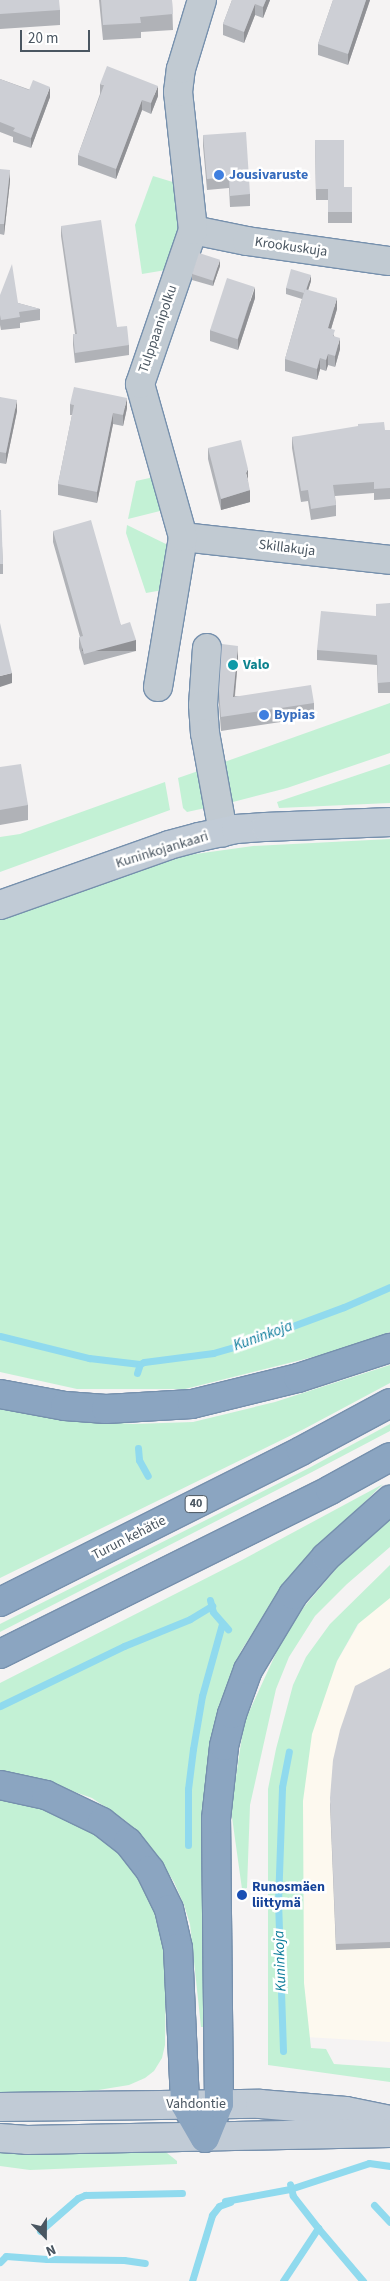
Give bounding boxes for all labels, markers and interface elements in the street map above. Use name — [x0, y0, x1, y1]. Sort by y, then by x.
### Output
scale bar — [22, 20, 92, 52]
text: 20 m — [28, 28, 58, 49]
place label: Jousivaruste — [229, 167, 308, 183]
marker: Jousivaruste — [213, 169, 225, 181]
street label: Krookuskuja — [254, 234, 328, 260]
street label: Tulppaanipolku — [135, 283, 181, 375]
street label: Skillakuja — [258, 536, 316, 560]
place label: Valo — [243, 657, 269, 673]
marker: Valo — [227, 659, 239, 671]
place label: Bypias — [274, 707, 315, 723]
marker: Bypias — [258, 709, 270, 721]
street label: Kuninkojankaari — [114, 828, 210, 872]
water label: Kuninkoja — [231, 1317, 295, 1355]
road number: 40 — [184, 1495, 208, 1514]
street label: Turun kehätie — [89, 1512, 169, 1564]
place label: Runosmäen liittymä — [252, 1879, 325, 1911]
marker: Runosmäen liittymä — [236, 1889, 248, 1901]
water label: Kuninkoja — [270, 1930, 290, 1992]
street label: Vahdontie — [166, 2096, 226, 2112]
north arrow — [20, 2211, 70, 2261]
text: N — [43, 2239, 59, 2261]

